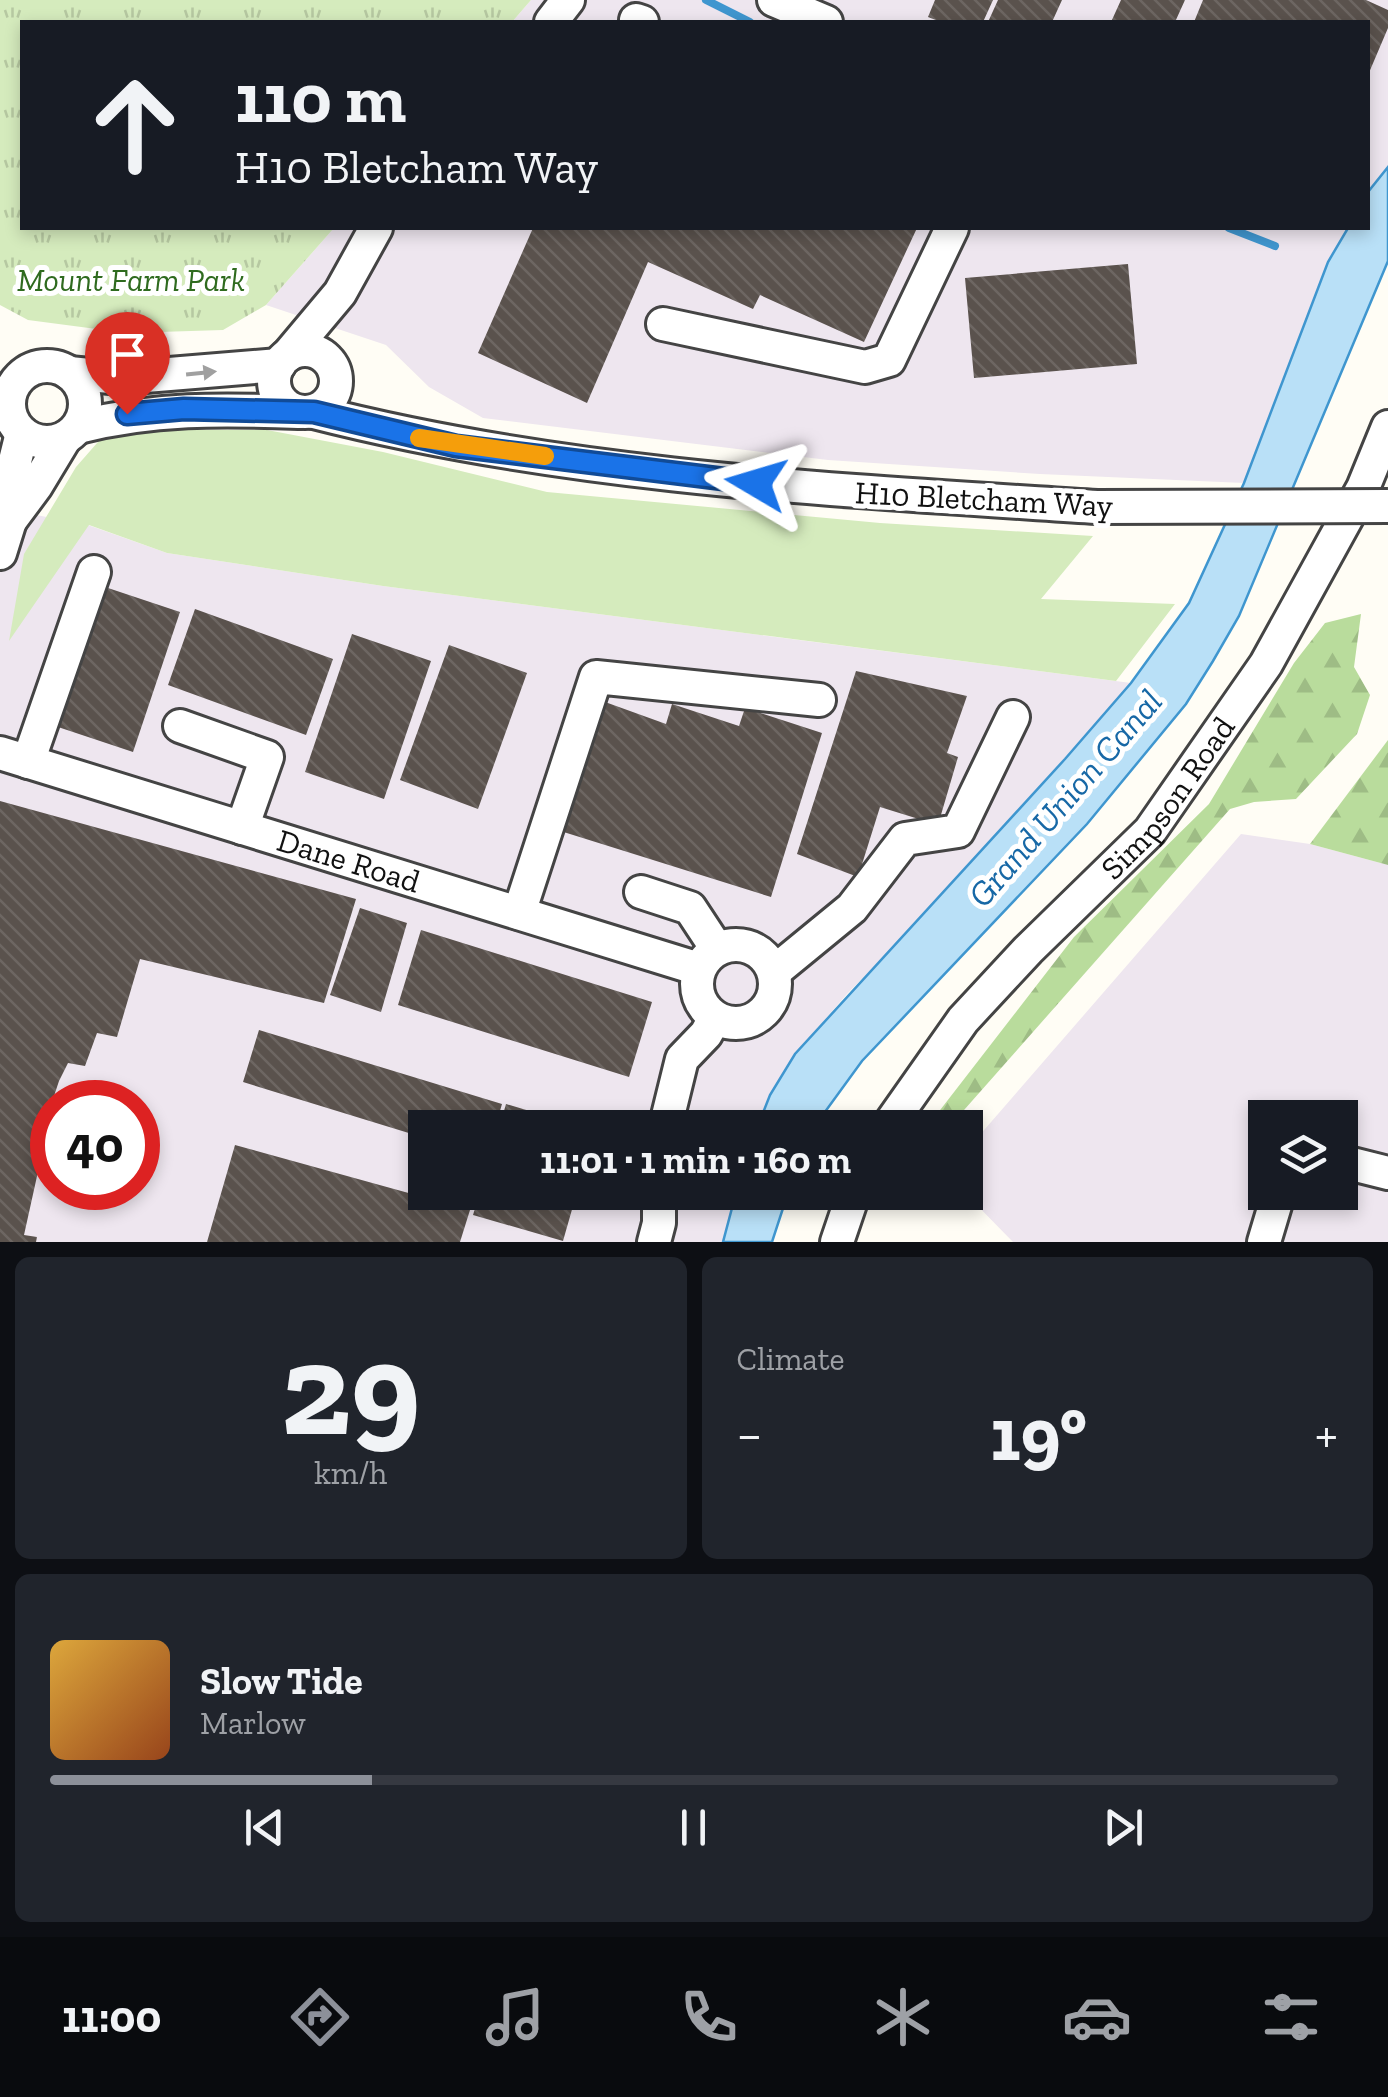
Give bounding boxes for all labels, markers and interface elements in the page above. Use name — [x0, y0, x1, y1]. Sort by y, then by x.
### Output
text: 110 m — [235, 56, 406, 140]
icon: ahead — [70, 60, 200, 190]
text: H10 Bletcham Way — [235, 141, 598, 195]
park label: Mount Farm Park — [17, 261, 245, 299]
pin — [85, 312, 170, 415]
icon: arrive — [100, 327, 155, 382]
one-way arrow — [186, 365, 218, 381]
position arrow — [704, 431, 808, 535]
street label: H10 Bletcham Way — [854, 473, 1115, 525]
water label: Grand Union Canal — [959, 681, 1171, 915]
street label: Simpson Road — [1093, 709, 1243, 887]
street label: Dane Road — [273, 821, 425, 901]
speed limit sign: 40 — [30, 1080, 160, 1210]
map controls — [1248, 1100, 1358, 1210]
button: layers — [1248, 1100, 1358, 1210]
text: 11:01 · 1 min · 160 m — [540, 1137, 851, 1183]
text: 29 — [281, 1311, 420, 1467]
text: Climate — [737, 1340, 845, 1378]
text: 19° — [990, 1389, 1087, 1479]
text: − — [737, 1401, 762, 1467]
text: + — [1315, 1401, 1338, 1467]
text: km/h — [314, 1454, 387, 1492]
text: Slow Tide — [200, 1658, 363, 1704]
text: Marlow — [200, 1704, 306, 1742]
icon: previous — [237, 1800, 292, 1855]
icon: pause — [666, 1800, 721, 1855]
icon: next — [1096, 1800, 1151, 1855]
icon: directions — [285, 1982, 355, 2052]
icon: music — [480, 1982, 550, 2052]
icon: phone — [674, 1982, 744, 2052]
icon: climate — [868, 1982, 938, 2052]
icon: car — [1062, 1982, 1132, 2052]
icon: filters — [1256, 1982, 1326, 2052]
text: 11:00 — [62, 1990, 161, 2044]

